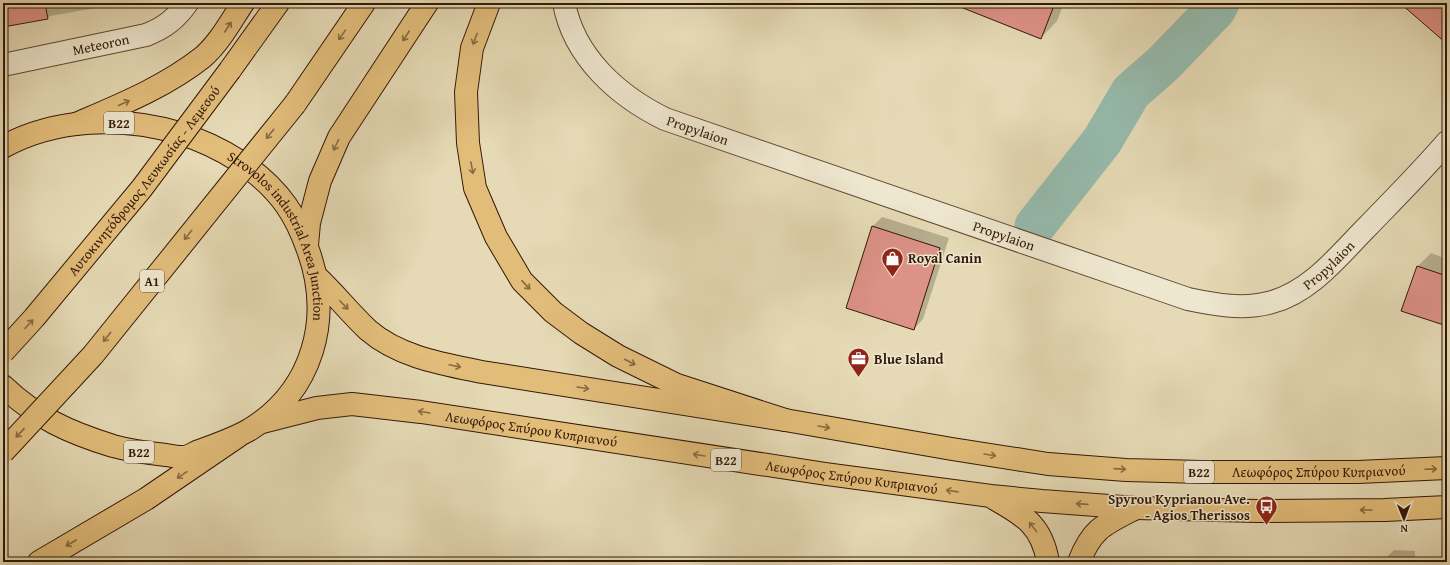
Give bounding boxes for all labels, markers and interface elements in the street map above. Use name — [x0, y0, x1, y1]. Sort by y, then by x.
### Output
one-way arrow — [224, 21, 232, 33]
street label: Meteoron — [71, 29, 131, 60]
one-way arrow — [337, 29, 346, 40]
one-way arrow — [402, 30, 410, 41]
one-way arrow — [471, 33, 479, 45]
street label: Αυτοκινητόδρομος Λευκωσίας - Λεμεσού — [63, 82, 225, 280]
one-way arrow — [118, 99, 130, 106]
street label: Propylaion — [664, 110, 731, 150]
road number: B22 — [104, 112, 134, 134]
one-way arrow — [266, 129, 275, 140]
one-way arrow — [331, 139, 339, 151]
street label: Strovolos industrial Area Junction — [224, 146, 328, 322]
one-way arrow — [468, 161, 476, 174]
street label: Propylaion — [970, 216, 1038, 256]
one-way arrow — [184, 230, 193, 241]
street label: Propylaion — [1299, 236, 1359, 294]
shop icon: Royal Canin — [880, 245, 906, 278]
place label: Royal Canin — [908, 248, 982, 268]
road number: A1 — [140, 270, 164, 292]
one-way arrow — [521, 280, 531, 290]
one-way arrow — [339, 300, 349, 310]
one-way arrow — [25, 319, 34, 329]
one-way arrow — [102, 331, 111, 342]
office icon: Blue Island — [846, 346, 872, 379]
place label: Blue Island — [874, 349, 944, 369]
one-way arrow — [624, 359, 636, 366]
one-way arrow — [448, 363, 461, 371]
one-way arrow — [577, 384, 590, 392]
street label: Λεωφόρος Σπύρου Κυπριανού — [444, 406, 619, 452]
one-way arrow — [418, 408, 431, 416]
one-way arrow — [817, 423, 830, 431]
one-way arrow — [16, 428, 25, 438]
road number: B22 — [124, 441, 154, 463]
road number: B22 — [711, 449, 741, 471]
one-way arrow — [693, 451, 706, 459]
one-way arrow — [983, 451, 996, 459]
street label: Λεωφόρος Σπύρου Κυπριανού — [764, 455, 939, 499]
street label: Λεωφόρος Σπύρου Κυπριανού — [1232, 460, 1406, 482]
road number: B22 — [1184, 461, 1214, 483]
one-way arrow — [1424, 465, 1437, 472]
one-way arrow — [1113, 466, 1126, 473]
one-way arrow — [177, 471, 188, 479]
one-way arrow — [946, 487, 959, 495]
place label: Spyrou Kyprianou Ave. - Agios Therissos — [1108, 489, 1250, 525]
bus stop icon: Spyrou Kyprianou Ave. - Agios Therissos — [1253, 494, 1279, 527]
north arrow — [1384, 499, 1424, 539]
one-way arrow — [1076, 501, 1089, 508]
one-way arrow — [1360, 506, 1373, 514]
one-way arrow — [1029, 521, 1037, 532]
text: N — [1400, 521, 1408, 537]
one-way arrow — [65, 539, 77, 547]

